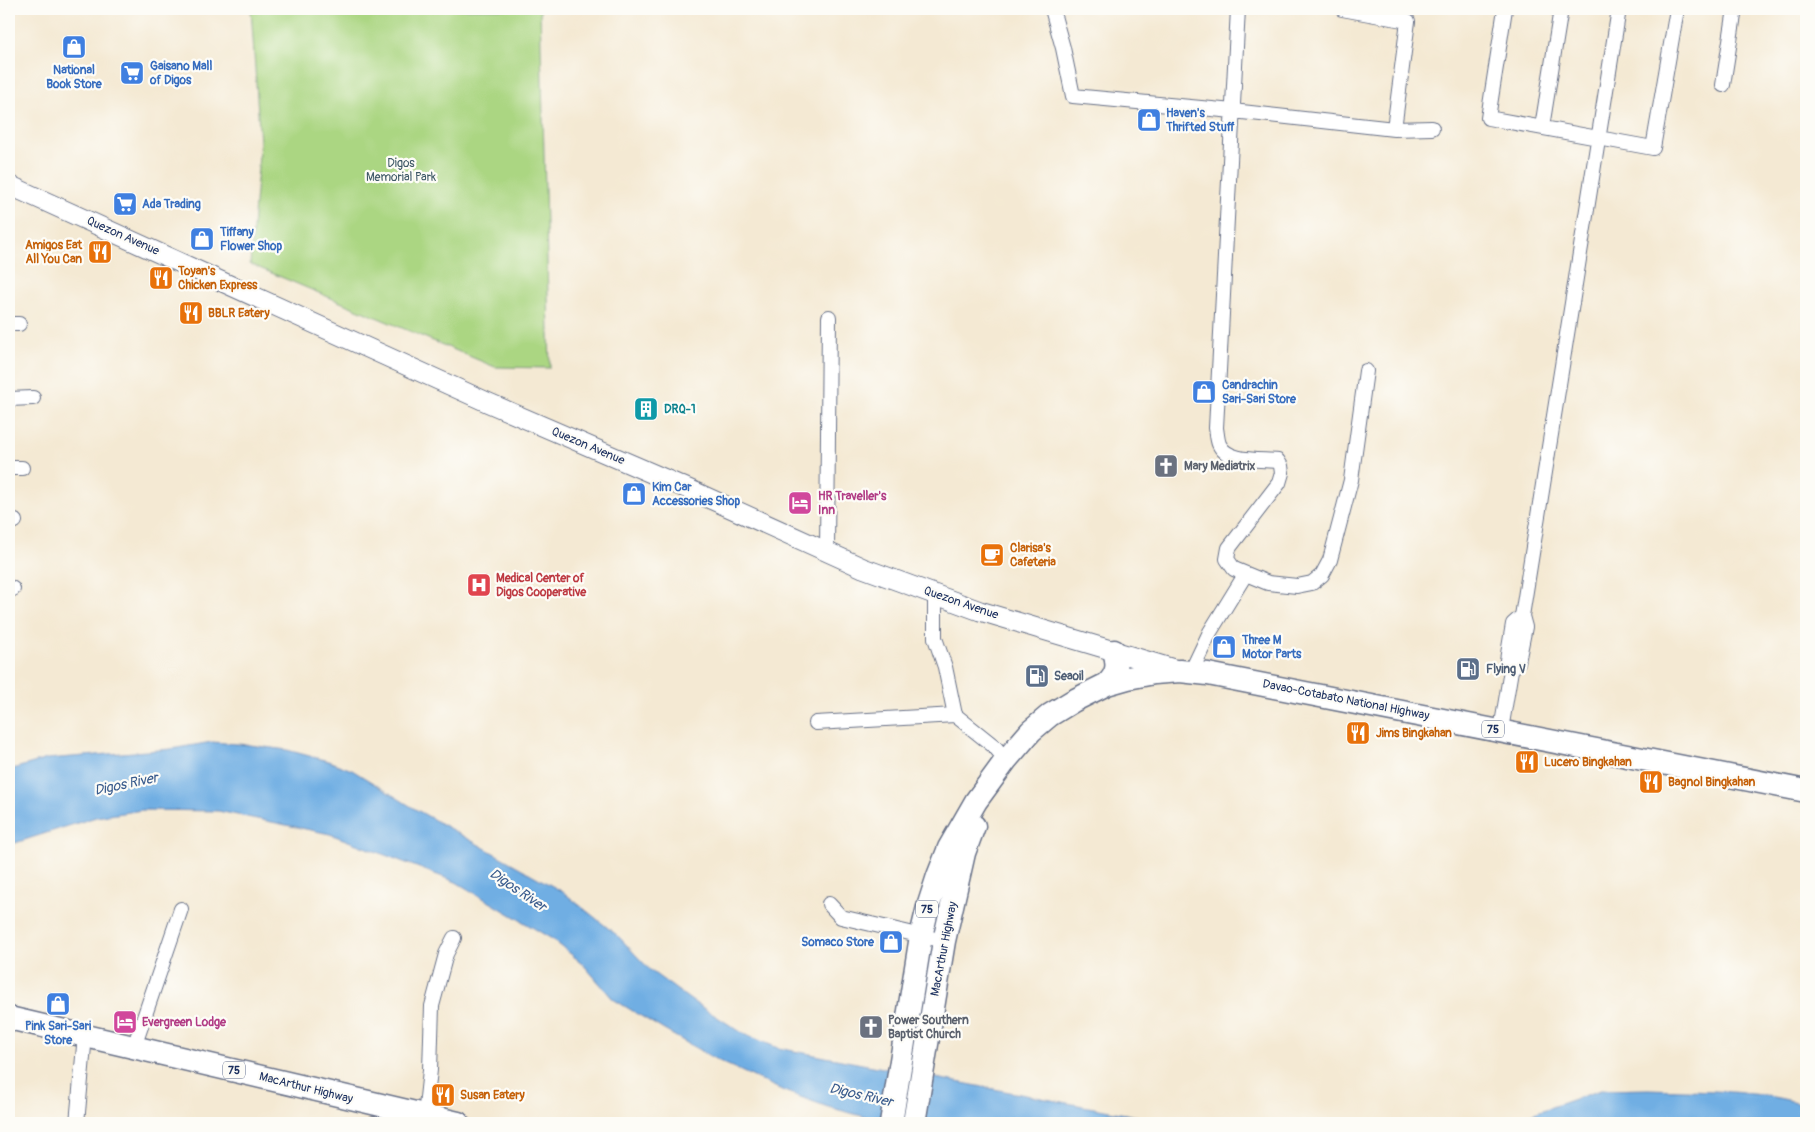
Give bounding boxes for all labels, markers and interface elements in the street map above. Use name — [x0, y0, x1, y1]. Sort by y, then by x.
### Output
shop icon: National Book Store — [61, 34, 87, 60]
place label: Gaisano Mall of Digos — [149, 59, 212, 88]
supermarket icon: Gaisano Mall of Digos — [119, 60, 145, 86]
place label: National Book Store — [46, 63, 103, 92]
place label: Haven's Thrifted Stuff — [1165, 106, 1235, 135]
shop icon: Haven's Thrifted Stuff — [1136, 107, 1162, 133]
park label: Digos Memorial Park — [366, 156, 436, 185]
supermarket icon: Ada Trading — [112, 191, 138, 217]
place label: Ada Trading — [142, 197, 201, 212]
street label: Quezon Avenue — [84, 213, 162, 259]
place label: Tiffany Flower Shop — [219, 225, 282, 254]
shop icon: Tiffany Flower Shop — [189, 226, 215, 252]
place label: Amigos Eat All You Can — [25, 238, 83, 267]
restaurant icon: Amigos Eat All You Can — [87, 239, 113, 265]
place label: Toyan's Chicken Express — [177, 264, 258, 293]
restaurant icon: Toyan's Chicken Express — [148, 265, 174, 291]
restaurant icon: BBLR Eatery — [178, 300, 204, 326]
place label: BBLR Eatery — [208, 306, 270, 321]
place label: Candrachin Sari-Sari Store — [1222, 378, 1297, 407]
shop icon: Candrachin Sari-Sari Store — [1191, 379, 1217, 405]
building icon: DRQ-1 — [633, 396, 659, 422]
place label: DRQ-1 — [664, 402, 696, 417]
street label: Quezon Avenue — [549, 424, 627, 468]
church icon: Mary Mediatrix — [1153, 453, 1179, 479]
place label: Mary Mediatrix — [1184, 459, 1255, 474]
place label: Kim Car Accessories Shop — [652, 480, 741, 509]
shop icon: Kim Car Accessories Shop — [621, 481, 647, 507]
place label: HR Traveller's Inn — [818, 489, 887, 518]
hotel icon: HR Traveller's Inn — [787, 490, 813, 516]
place label: Clarisa's Cafeteria — [1010, 541, 1056, 570]
cafe icon: Clarisa's Cafeteria — [979, 542, 1005, 568]
place label: Medical Center of Digos Cooperative — [496, 571, 587, 600]
hospital icon: Medical Center of Digos Cooperative — [466, 572, 492, 598]
street label: Quezon Avenue — [922, 583, 1000, 623]
place label: Three M Motor Parts — [1241, 633, 1302, 662]
shop icon: Three M Motor Parts — [1211, 634, 1237, 660]
fuel station icon: Flying V — [1455, 656, 1481, 682]
place label: Flying V — [1486, 662, 1526, 677]
fuel station icon: Seaoil — [1024, 663, 1050, 689]
place label: Seaoil — [1054, 669, 1084, 684]
street label: Davao-Cotabato National Highway — [1261, 676, 1431, 724]
restaurant icon: Jims Bingkahan — [1345, 720, 1371, 746]
road number: 75 — [1482, 721, 1504, 738]
place label: Jims Bingkahan — [1376, 726, 1452, 741]
restaurant icon: Lucero Bingkahan — [1514, 749, 1540, 775]
place label: Lucero Bingkahan — [1544, 755, 1632, 770]
water label: Digos River — [93, 769, 161, 799]
restaurant icon: Bagnol Bingkahan — [1638, 769, 1664, 795]
place label: Bagnol Bingkahan — [1668, 775, 1755, 790]
water label: Digos River — [487, 865, 551, 916]
street label: MacArthur Highway — [927, 900, 961, 998]
road number: 75 — [916, 901, 938, 918]
shop icon: Somaco Store — [878, 929, 904, 955]
place label: Somaco Store — [801, 935, 875, 950]
shop icon: Pink Sari-Sari Store — [45, 991, 71, 1017]
hotel icon: Evergreen Lodge — [112, 1009, 138, 1035]
place label: Power Southern Baptist Church — [888, 1013, 969, 1042]
church icon: Power Southern Baptist Church — [858, 1014, 884, 1040]
place label: Evergreen Lodge — [142, 1015, 227, 1030]
place label: Pink Sari-Sari Store — [25, 1019, 91, 1048]
road number: 75 — [223, 1062, 245, 1078]
street label: MacArthur Highway — [258, 1069, 354, 1107]
water label: Digos River — [828, 1079, 896, 1111]
restaurant icon: Susan Eatery — [430, 1082, 456, 1108]
place label: Susan Eatery — [460, 1088, 526, 1103]

